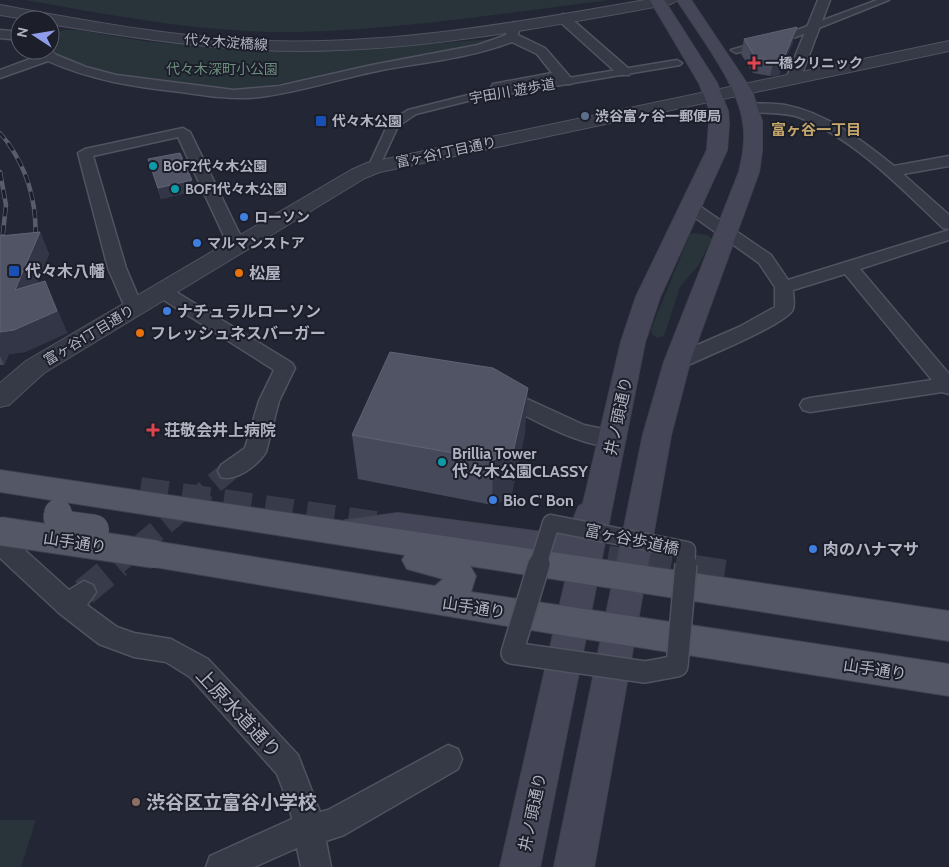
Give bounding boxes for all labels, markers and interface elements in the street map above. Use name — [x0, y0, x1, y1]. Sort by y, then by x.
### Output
north arrow — [10, 10, 60, 60]
text: N — [12, 26, 32, 39]
street label: 代々木淀橋線 — [183, 30, 269, 54]
place label: 一橋クリニック — [765, 54, 863, 72]
marker: 一橋クリニック — [747, 56, 761, 70]
park label: 代々木深町小公園 — [166, 60, 278, 78]
street label: 宇田川 遊歩道 — [468, 75, 556, 107]
place label: 渋谷富ヶ谷一郵便局 — [595, 107, 721, 125]
marker: 渋谷富ヶ谷一郵便局 — [579, 110, 591, 122]
place label: 代々木公園 — [331, 112, 402, 130]
marker: 代々木公園 — [314, 114, 328, 128]
district label: 富ヶ谷一丁目 — [771, 121, 861, 139]
street label: 富ヶ谷1丁目通り — [394, 133, 498, 171]
place label: BOF2代々木公園 — [163, 157, 267, 175]
marker: BOF2代々木公園 — [147, 160, 159, 172]
place label: BOF1代々木公園 — [185, 180, 287, 198]
marker: BOF1代々木公園 — [169, 183, 181, 195]
place label: ローソン — [254, 208, 310, 226]
marker: ローソン — [238, 211, 250, 223]
place label: マルマンストア — [207, 234, 305, 252]
marker: マルマンストア — [191, 237, 203, 249]
place label: 代々木八幡 — [25, 262, 105, 281]
marker: 代々木八幡 — [7, 264, 21, 278]
place label: 松屋 — [249, 264, 281, 283]
marker: 松屋 — [233, 267, 245, 279]
street label: 富ヶ谷1丁目通り — [40, 301, 138, 369]
place label: ナチュラルローソン — [177, 302, 321, 321]
marker: ナチュラルローソン — [161, 305, 173, 317]
place label: フレッシュネスバーガー — [150, 324, 326, 343]
marker: フレッシュネスバーガー — [134, 327, 146, 339]
street label: 井ノ頭通り — [601, 375, 636, 457]
place label: 荘敬会井上病院 — [164, 421, 276, 440]
marker: 荘敬会井上病院 — [146, 423, 160, 437]
place label: Brillia Tower 代々木公園CLASSY — [452, 444, 588, 481]
marker: Brillia Tower 代々木公園CLASSY — [436, 456, 448, 468]
place label: Bio C' Bon — [503, 491, 574, 510]
marker: Bio C' Bon — [487, 494, 499, 506]
street label: 富ヶ谷歩道橋 — [583, 520, 681, 559]
street label: 山手通り — [42, 528, 108, 557]
place label: 肉のハナマサ — [823, 540, 919, 559]
marker: 肉のハナマサ — [807, 543, 819, 555]
street label: 山手通り — [441, 593, 507, 622]
street label: 山手通り — [842, 655, 908, 684]
street label: 上原水道通り — [191, 664, 286, 763]
street label: 井ノ頭通り — [515, 771, 550, 853]
place label: 渋谷区立富谷小学校 — [146, 791, 317, 814]
marker: 渋谷区立富谷小学校 — [130, 796, 142, 808]

